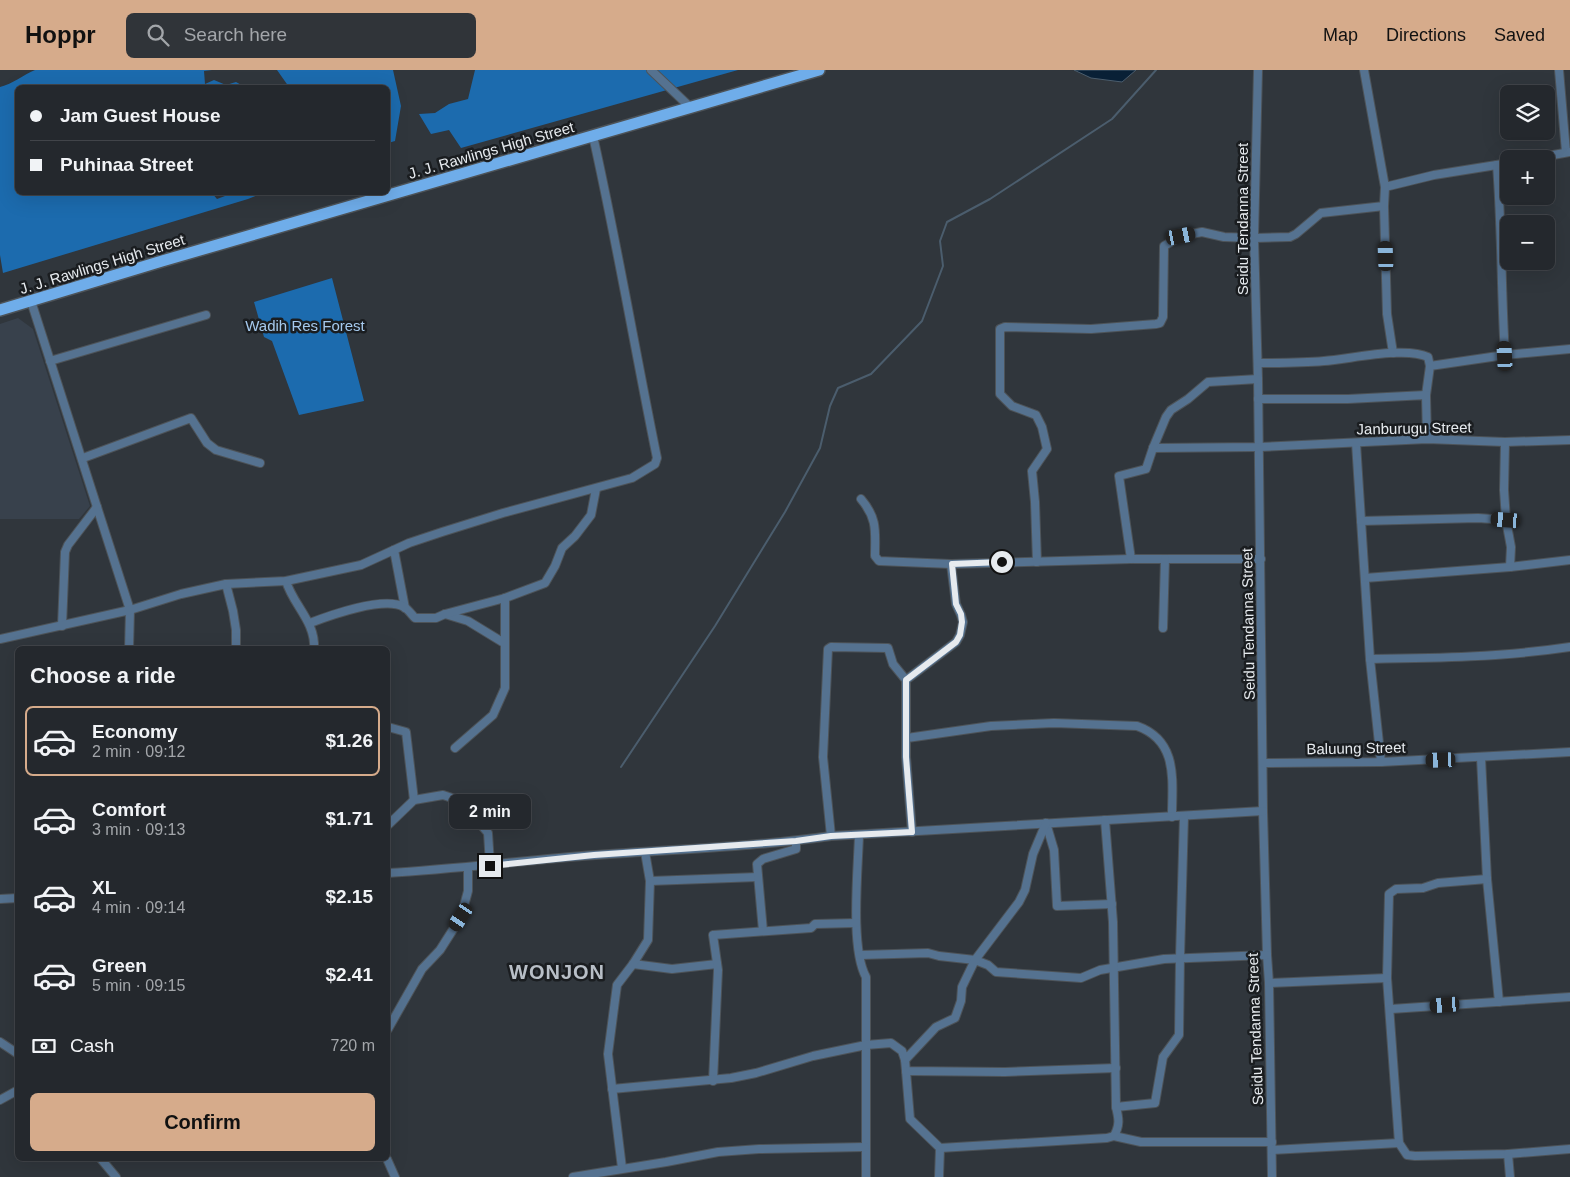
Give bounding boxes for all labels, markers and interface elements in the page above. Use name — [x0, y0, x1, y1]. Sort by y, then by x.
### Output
search box — [126, 13, 476, 58]
text: Hoppr — [25, 21, 96, 48]
icon: search — [144, 21, 172, 49]
text: Search here — [184, 24, 287, 45]
text: Map — [1323, 25, 1358, 45]
text: Directions — [1386, 25, 1466, 45]
text: Saved — [1494, 25, 1545, 45]
map controls — [1500, 85, 1555, 270]
button: layers — [1500, 85, 1555, 140]
text: Jam Guest House — [60, 105, 221, 126]
street label: J. J. Rawlings High Street — [406, 118, 577, 182]
street label: Seidu Tendanna Street — [1234, 142, 1251, 295]
button: + — [1500, 150, 1555, 205]
text: Puhinaa Street — [60, 154, 193, 175]
button: − — [1500, 215, 1555, 270]
car — [1164, 226, 1197, 246]
street label: J. J. Rawlings High Street — [17, 231, 187, 297]
car — [1377, 241, 1394, 271]
park label: Wadih Res Forest — [245, 317, 366, 334]
car — [1496, 341, 1513, 371]
street label: Janburugu Street — [1356, 418, 1473, 438]
car — [1490, 511, 1521, 529]
street label: Seidu Tendanna Street — [1238, 547, 1258, 700]
route start — [991, 551, 1013, 573]
text: Choose a ride — [30, 663, 175, 688]
icon: car — [32, 719, 77, 764]
text: Economy — [92, 721, 178, 742]
text: $1.26 — [325, 730, 373, 751]
street label: Baluung Street — [1306, 739, 1407, 757]
text: 2 min · 09:12 — [92, 743, 185, 760]
car — [1425, 752, 1456, 768]
callout: 2 min — [449, 794, 531, 828]
icon: car — [32, 797, 77, 842]
text: Comfort — [92, 799, 166, 820]
text: 2 min — [469, 803, 511, 820]
text: $1.71 — [325, 808, 373, 829]
text: 3 min · 09:13 — [92, 821, 185, 838]
route end — [479, 855, 501, 877]
icon: car — [32, 875, 77, 920]
text: XL — [92, 877, 116, 898]
text: $2.15 — [325, 886, 373, 907]
text: 4 min · 09:14 — [92, 899, 185, 916]
car — [446, 900, 475, 934]
street label: Seidu Tendanna Street — [1244, 952, 1266, 1105]
icon: car — [32, 953, 77, 998]
text: Green — [92, 955, 147, 976]
district label: WONJON — [509, 961, 605, 983]
text: $2.41 — [325, 964, 373, 985]
text: 5 min · 09:15 — [92, 977, 185, 994]
car — [1429, 996, 1460, 1014]
icon: cash — [30, 1032, 58, 1060]
text: Cash — [70, 1035, 114, 1056]
text: 720 m — [331, 1037, 375, 1054]
button: Confirm — [30, 1093, 375, 1151]

